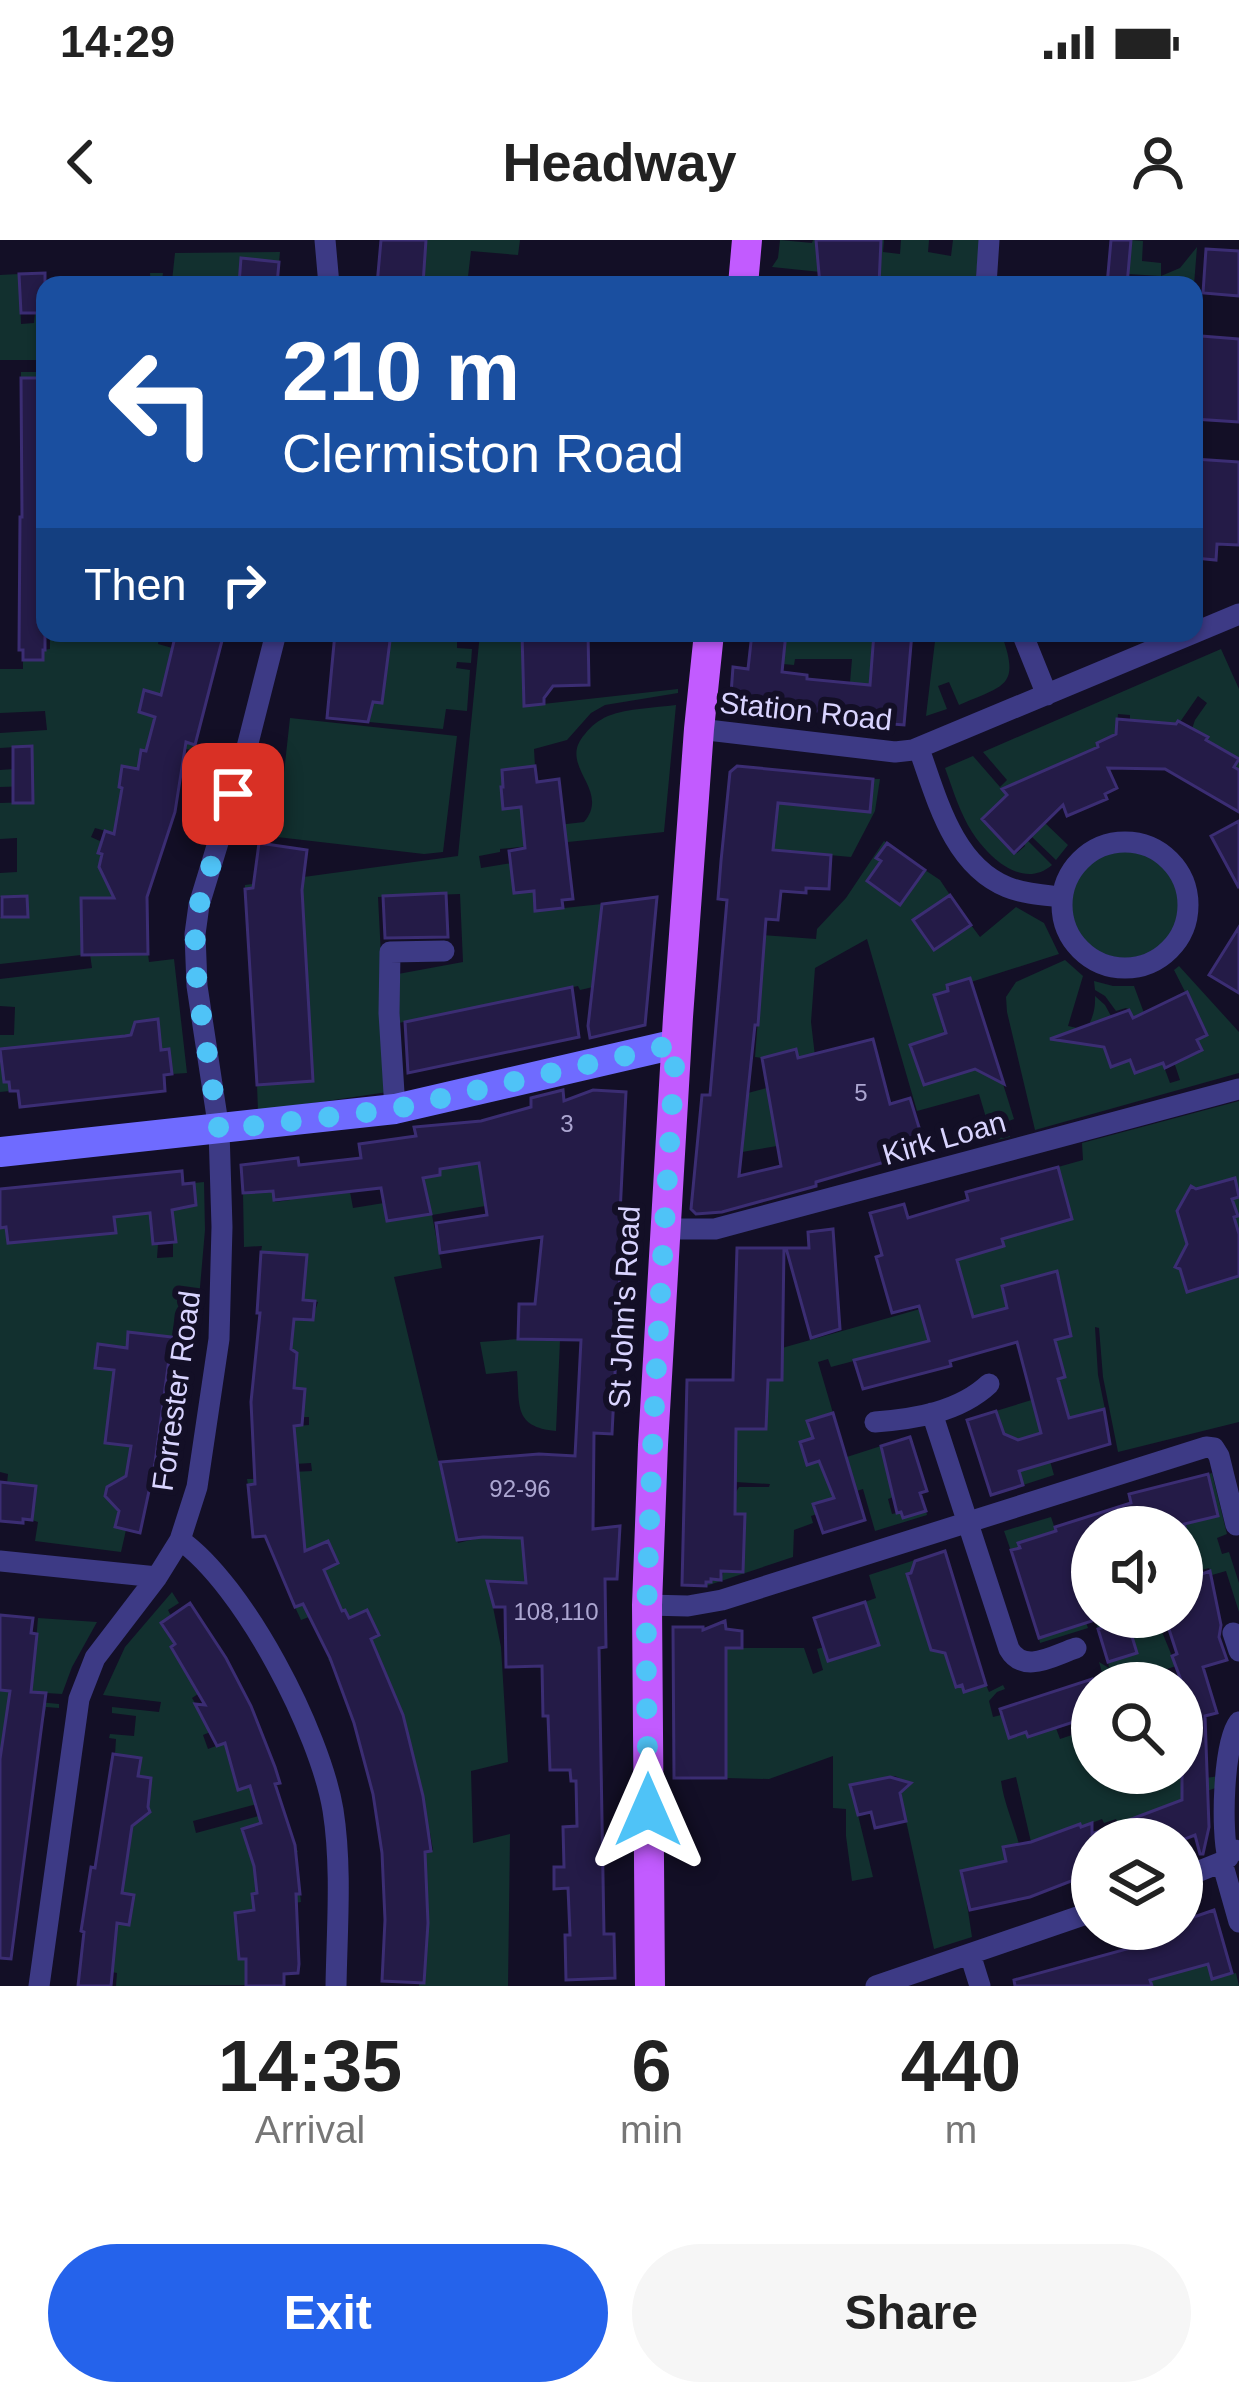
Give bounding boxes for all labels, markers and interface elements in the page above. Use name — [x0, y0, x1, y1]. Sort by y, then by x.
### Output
text: 14:29 — [60, 16, 175, 67]
icon: back — [48, 129, 114, 195]
icon: person — [1125, 129, 1191, 195]
text: Headway — [502, 132, 737, 192]
icon: left — [84, 324, 240, 480]
text: 210 m — [282, 324, 520, 418]
text: Clermiston Road — [282, 423, 684, 483]
icon: right — [211, 552, 277, 618]
text: Then — [84, 559, 187, 610]
street label: Station Road — [718, 686, 894, 736]
pin — [182, 743, 284, 845]
icon: arrive — [200, 761, 266, 827]
house number: 5 — [854, 1079, 868, 1106]
street label: Kirk Loan — [879, 1105, 1009, 1171]
house number: 3 — [560, 1110, 574, 1137]
street label: St John's Road — [602, 1205, 646, 1409]
street label: Forrester Road — [146, 1289, 206, 1493]
house number: 92-96 — [489, 1475, 551, 1502]
map controls — [1071, 1506, 1203, 1950]
button: sound — [1071, 1506, 1203, 1638]
house number: 108,110 — [514, 1598, 598, 1625]
button: search — [1071, 1662, 1203, 1794]
position arrow — [585, 1747, 711, 1873]
button: layers — [1071, 1818, 1203, 1950]
text: 14:35 — [218, 2026, 402, 2106]
text: 6 — [631, 2026, 672, 2106]
text: 440 — [901, 2026, 1021, 2106]
text: Arrival — [255, 2108, 365, 2151]
text: min — [620, 2108, 683, 2151]
text: m — [945, 2108, 977, 2151]
button: Exit — [48, 2244, 608, 2382]
button: Share — [632, 2244, 1191, 2382]

